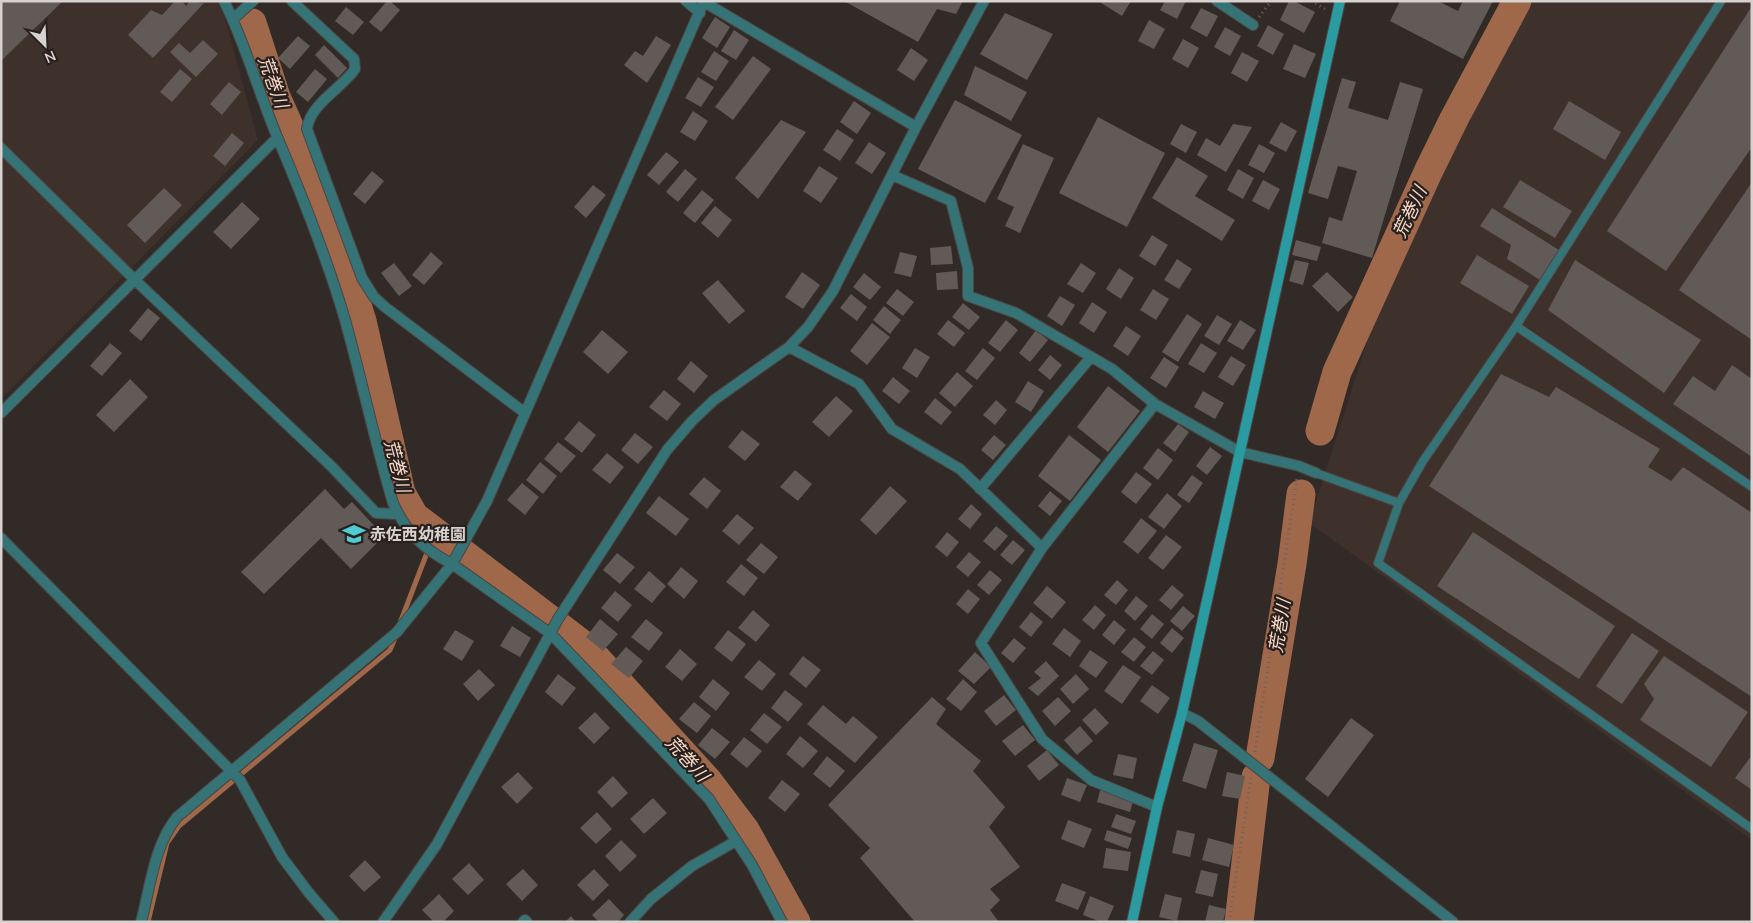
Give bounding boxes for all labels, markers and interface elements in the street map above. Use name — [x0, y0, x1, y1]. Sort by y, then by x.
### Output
north arrow — [20, 20, 70, 70]
text: N — [41, 46, 59, 67]
water label: 荒巻川 — [252, 53, 294, 113]
water label: 荒巻川 — [1388, 181, 1433, 242]
water label: 荒巻川 — [378, 437, 416, 497]
school or university icon: 赤佐西幼稚園 — [341, 521, 367, 547]
place label: 赤佐西幼稚園 — [370, 524, 466, 546]
water label: 荒巻川 — [1264, 595, 1296, 655]
water label: 荒巻川 — [660, 731, 715, 789]

